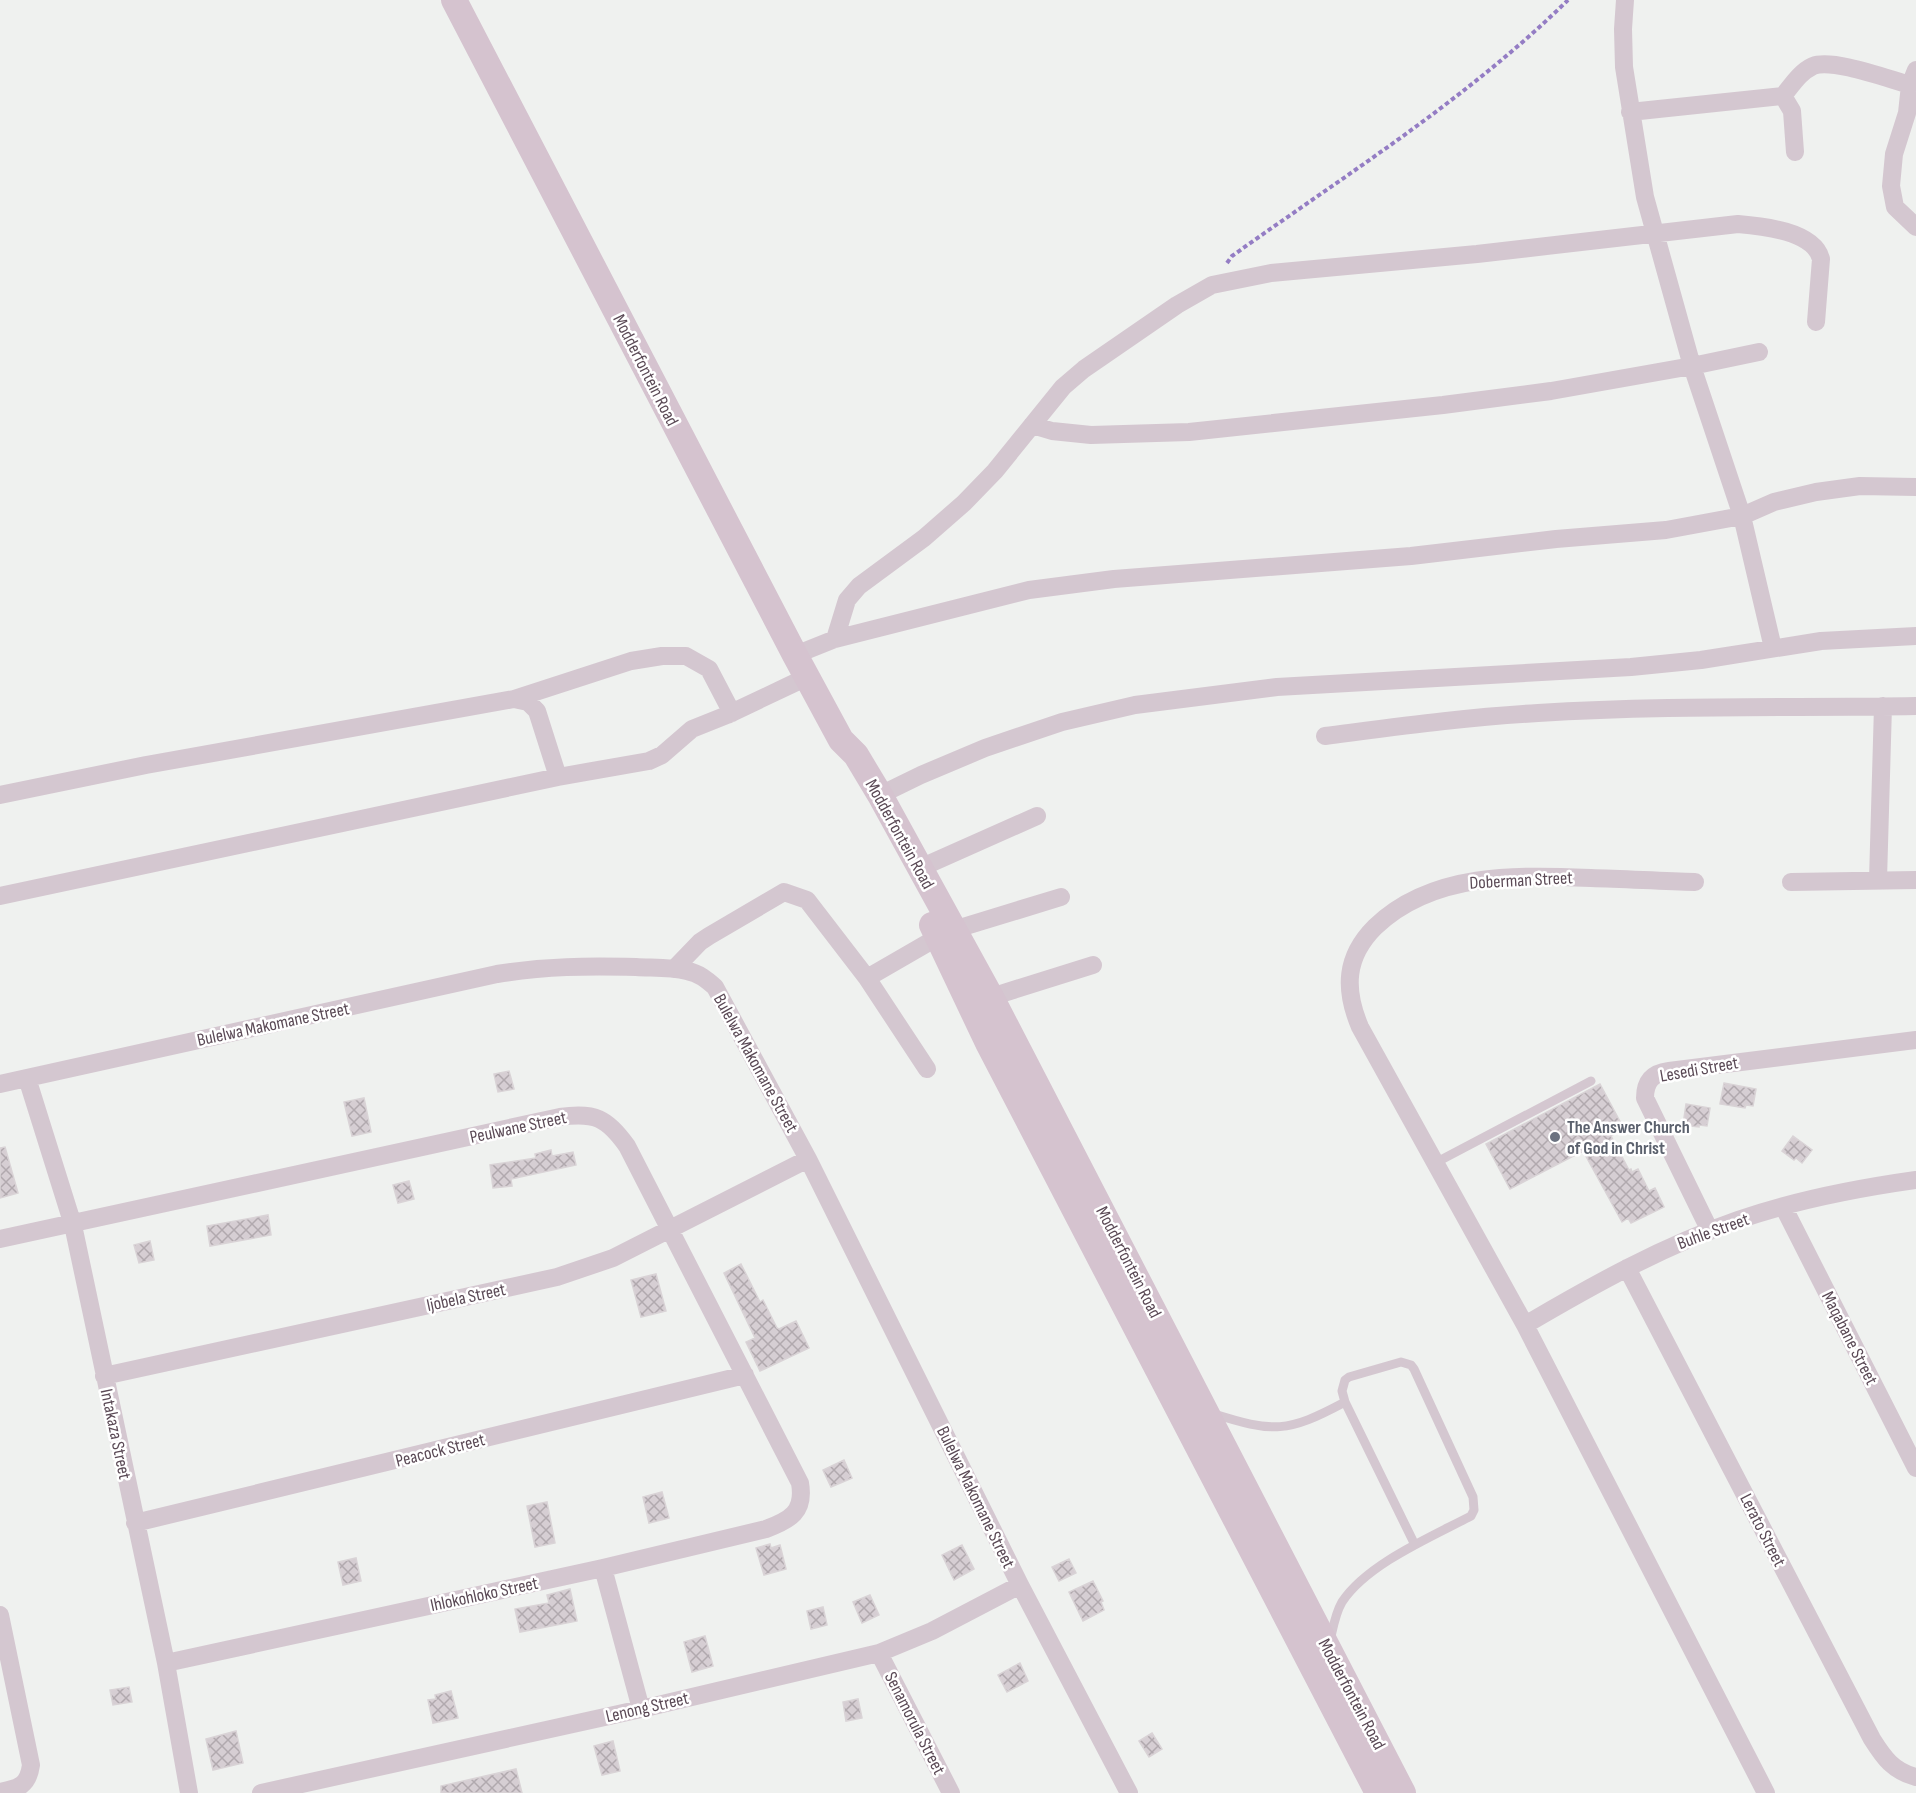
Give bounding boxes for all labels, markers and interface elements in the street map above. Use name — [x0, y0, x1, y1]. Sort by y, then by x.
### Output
street label: Modderfontein Road — [608, 311, 683, 430]
street label: Modderfontein Road — [861, 776, 938, 893]
street label: Doberman Street — [1469, 867, 1574, 894]
street label: Bulelwa Makomane Street — [709, 990, 803, 1137]
street label: Bulelwa Makomane Street — [195, 998, 352, 1051]
street label: Lesedi Street — [1658, 1052, 1740, 1087]
street label: Peulwane Street — [468, 1107, 569, 1148]
place label: The Answer Church of God in Christ — [1567, 1117, 1690, 1159]
marker: The Answer Church of God in Christ — [1548, 1130, 1562, 1144]
street label: Modderfontein Road — [1091, 1203, 1166, 1322]
street label: Buhle Street — [1674, 1209, 1752, 1254]
street label: Ijobela Street — [425, 1279, 508, 1316]
street label: Maqabane Street — [1817, 1288, 1882, 1389]
street label: Intakaza Street — [96, 1387, 135, 1482]
street label: Bulelwa Makomane Street — [932, 1423, 1019, 1572]
street label: Peacock Street — [393, 1429, 487, 1472]
street label: Lerato Street — [1735, 1490, 1790, 1571]
street label: Ihlokohloko Street — [428, 1573, 540, 1616]
street label: Modderfontein Road — [1314, 1635, 1390, 1753]
street label: Senamorula Street — [880, 1668, 950, 1779]
street label: Lenong Street — [604, 1688, 691, 1727]

